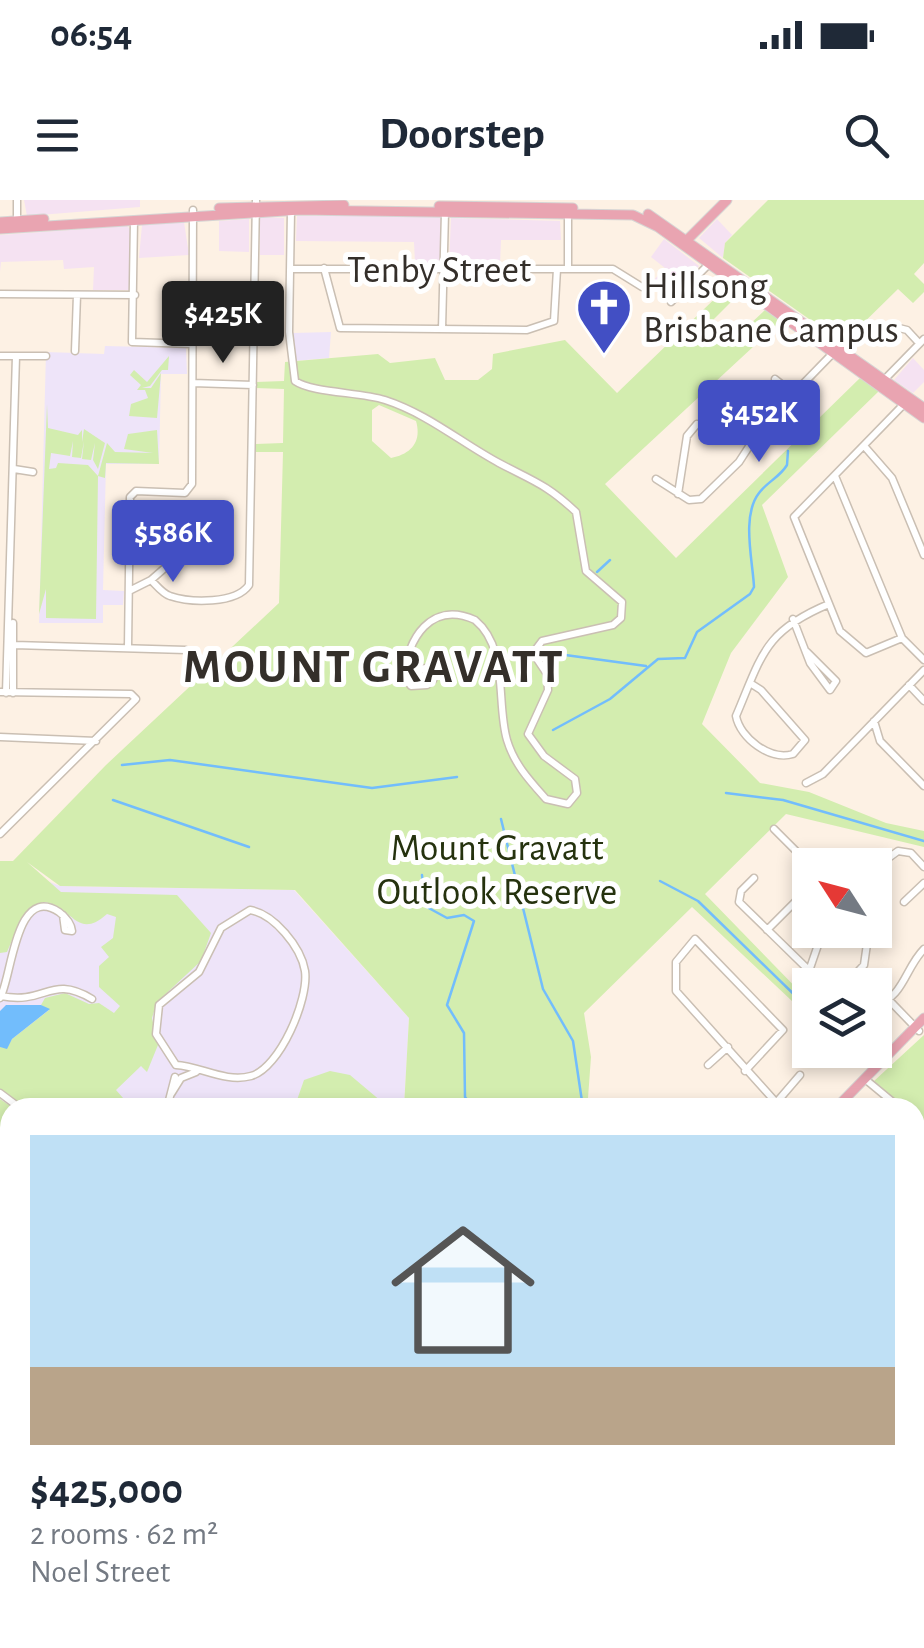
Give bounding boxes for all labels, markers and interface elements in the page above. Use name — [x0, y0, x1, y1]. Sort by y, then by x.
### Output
text: 06:54 — [50, 16, 132, 54]
icon: menu — [30, 108, 85, 163]
icon: search — [839, 108, 894, 163]
text: Doorstep — [379, 112, 545, 157]
street label: Tenby Street — [347, 252, 531, 290]
place label: Hillsong Brisbane Campus — [643, 268, 899, 350]
church icon: Hillsong Brisbane Campus — [574, 277, 634, 356]
pin: $425K — [153, 281, 293, 366]
text: $425K — [184, 297, 262, 329]
pin: $452K — [689, 380, 829, 465]
text: $452K — [720, 396, 798, 428]
pin: $586K — [103, 500, 243, 585]
text: $586K — [134, 516, 212, 548]
district label: MOUNT GRAVATT — [183, 644, 565, 692]
park label: Mount Gravatt Outlook Reserve — [377, 830, 617, 912]
north arrow — [792, 848, 892, 948]
map controls — [792, 848, 892, 1068]
button: layers — [792, 968, 892, 1068]
icon: home — [373, 1200, 553, 1380]
text: $425,000 — [30, 1469, 183, 1511]
text: 2 rooms · 62 m² — [30, 1518, 218, 1550]
text: Noel Street — [30, 1556, 170, 1588]

